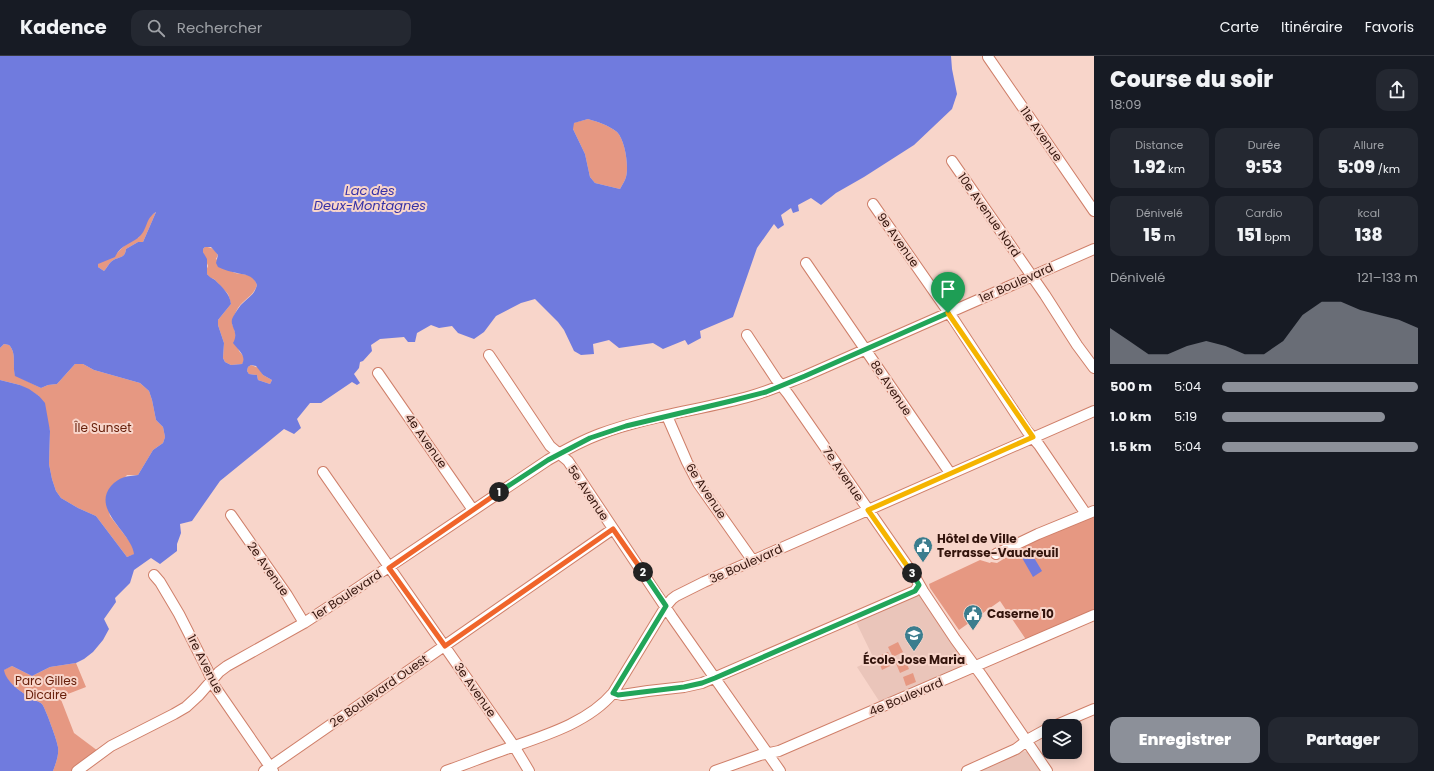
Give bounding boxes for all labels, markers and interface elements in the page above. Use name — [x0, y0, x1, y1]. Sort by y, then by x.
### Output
search box — [131, 10, 411, 46]
text: Kadence — [20, 14, 107, 41]
icon: search — [145, 17, 167, 39]
text: Rechercher — [177, 17, 262, 38]
text: Carte — [1220, 17, 1259, 37]
text: Itinéraire — [1281, 17, 1343, 37]
text: Favoris — [1365, 17, 1414, 37]
text: Course du soir — [1110, 64, 1273, 95]
button: share — [1376, 69, 1418, 111]
text: 18:09 — [1110, 95, 1142, 114]
street label: 11e Avenue — [1016, 103, 1067, 165]
text: Distance — [1135, 137, 1183, 153]
text: Durée — [1248, 137, 1280, 153]
text: Allure — [1353, 137, 1384, 153]
text: 1.92 — [1134, 155, 1165, 179]
text: 9:53 — [1246, 155, 1282, 179]
text: 5:09 — [1337, 155, 1375, 179]
text: km — [1165, 161, 1185, 177]
text: /km — [1375, 161, 1400, 177]
street label: 10e Avenue Nord — [954, 169, 1025, 260]
water label: Lac des Deux-Montagnes — [314, 181, 426, 215]
text: Dénivelé — [1136, 205, 1183, 221]
text: Cardio — [1245, 205, 1283, 221]
text: kcal — [1357, 205, 1380, 221]
street label: 9e Avenue — [873, 209, 924, 271]
text: 15 — [1143, 223, 1161, 247]
text: 151 — [1237, 223, 1262, 247]
text: 138 — [1355, 223, 1383, 247]
text: m — [1161, 229, 1175, 245]
text: bpm — [1262, 229, 1291, 245]
street label: 1er Boulevard — [976, 259, 1056, 306]
text: Dénivelé — [1110, 268, 1165, 287]
text: 121–133 m — [1357, 268, 1418, 287]
pin — [931, 272, 965, 313]
icon: arrive — [937, 278, 959, 300]
street label: 8e Avenue — [867, 357, 916, 419]
text: 500 m — [1110, 377, 1152, 396]
text: 5:04 — [1174, 377, 1201, 396]
text: 1.0 km — [1110, 407, 1152, 426]
text: 5:19 — [1174, 407, 1197, 426]
street label: 4e Avenue — [401, 410, 452, 472]
park label: Île Sunset — [73, 419, 132, 436]
text: 1.5 km — [1110, 437, 1152, 456]
text: 5:04 — [1174, 437, 1201, 456]
street label: 7e Avenue — [819, 443, 868, 504]
street label: 6e Avenue — [682, 460, 731, 522]
street label: 5e Avenue — [564, 462, 613, 524]
pin: 1 — [489, 482, 509, 502]
text: 1 — [497, 484, 501, 500]
place label: Hôtel de Ville Terrasse-Vaudreuil — [937, 530, 1059, 561]
public building icon: Hôtel de Ville Terrasse-Vaudreuil — [912, 535, 934, 563]
street label: 2e Avenue — [243, 538, 293, 599]
street label: 3e Boulevard — [707, 540, 785, 587]
pin: 2 — [633, 562, 653, 582]
pin: 3 — [902, 563, 922, 583]
text: 2 — [640, 564, 646, 580]
text: 3 — [909, 565, 915, 581]
street label: 1er Boulevard — [309, 566, 385, 623]
public building icon: Caserne 10 — [962, 603, 984, 631]
place label: Caserne 10 — [987, 605, 1054, 622]
school or university icon: École Jose Maria — [903, 624, 925, 652]
street label: 1re Avenue — [183, 631, 228, 696]
street label: 2e Boulevard Ouest — [326, 650, 431, 731]
place label: École Jose Maria — [863, 651, 965, 668]
street label: 3e Avenue — [450, 659, 500, 720]
park label: Parc Gilles Dicaire — [15, 672, 77, 703]
street label: 4e Boulevard — [866, 673, 945, 720]
button: Enregistrer — [1110, 717, 1260, 763]
button: Partager — [1268, 717, 1418, 763]
map controls — [1042, 719, 1082, 759]
button: layers — [1042, 719, 1082, 759]

